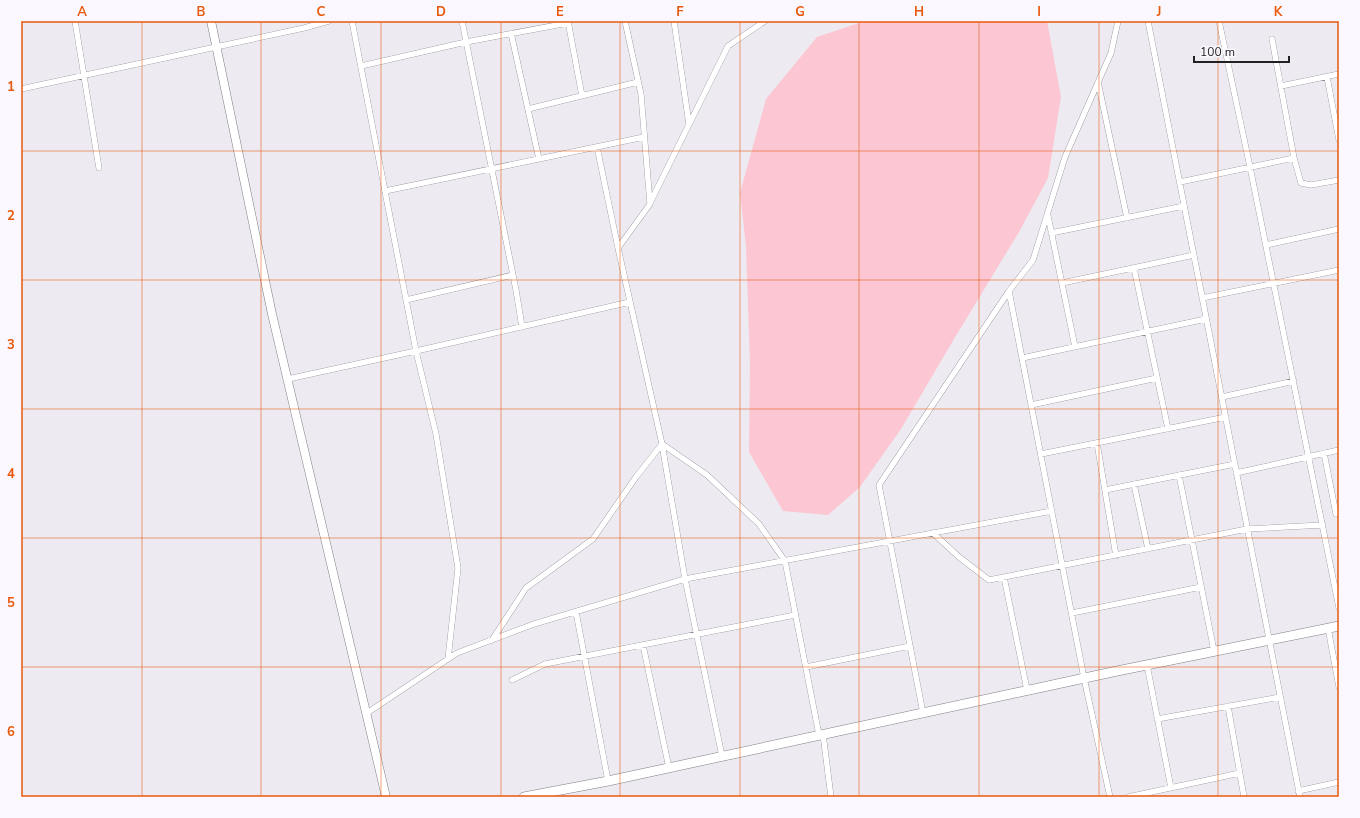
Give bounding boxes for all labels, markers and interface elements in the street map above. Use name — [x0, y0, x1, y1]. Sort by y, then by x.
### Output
text: A — [77, 3, 87, 21]
text: B — [197, 3, 206, 21]
text: C — [317, 3, 326, 21]
text: D — [436, 3, 446, 21]
text: E — [556, 3, 564, 21]
text: F — [676, 3, 684, 21]
text: G — [795, 3, 805, 21]
text: H — [914, 3, 924, 21]
text: I — [1037, 3, 1041, 21]
text: J — [1156, 3, 1161, 21]
text: K — [1274, 3, 1283, 21]
scale bar — [1194, 38, 1289, 64]
text: 100 m — [1200, 44, 1235, 60]
text: 1 — [7, 78, 15, 96]
text: 2 — [7, 207, 15, 225]
text: 3 — [7, 336, 15, 354]
text: 4 — [7, 465, 15, 483]
text: 5 — [7, 594, 15, 612]
text: 6 — [7, 723, 15, 741]

